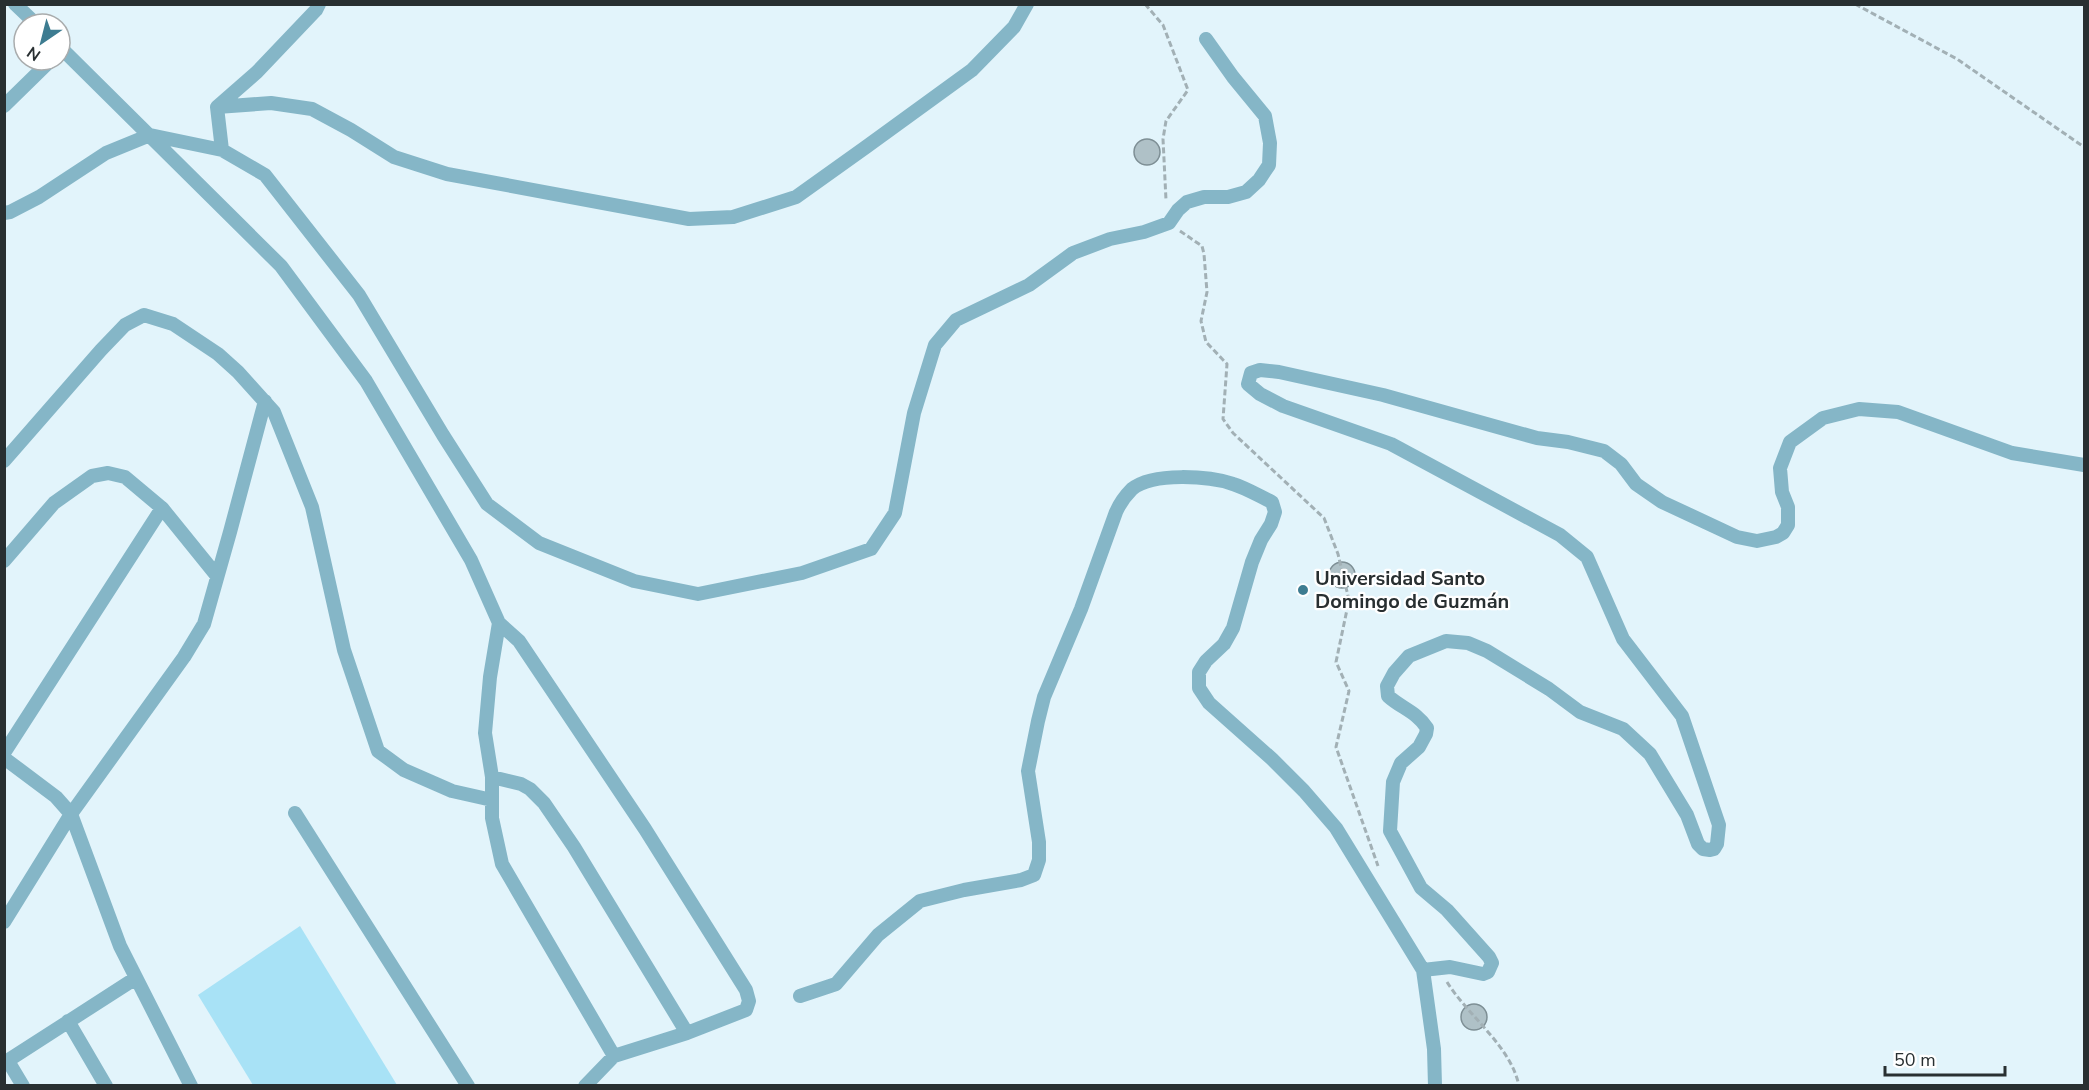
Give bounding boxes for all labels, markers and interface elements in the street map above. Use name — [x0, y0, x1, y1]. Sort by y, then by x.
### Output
north arrow — [12, 12, 72, 72]
text: N — [23, 41, 45, 66]
place label: Universidad Santo Domingo de Guzmán — [1315, 565, 1509, 615]
marker: Universidad Santo Domingo de Guzmán — [1296, 583, 1310, 597]
scale bar — [1885, 1039, 2005, 1077]
text: 50 m — [1894, 1048, 1936, 1072]

